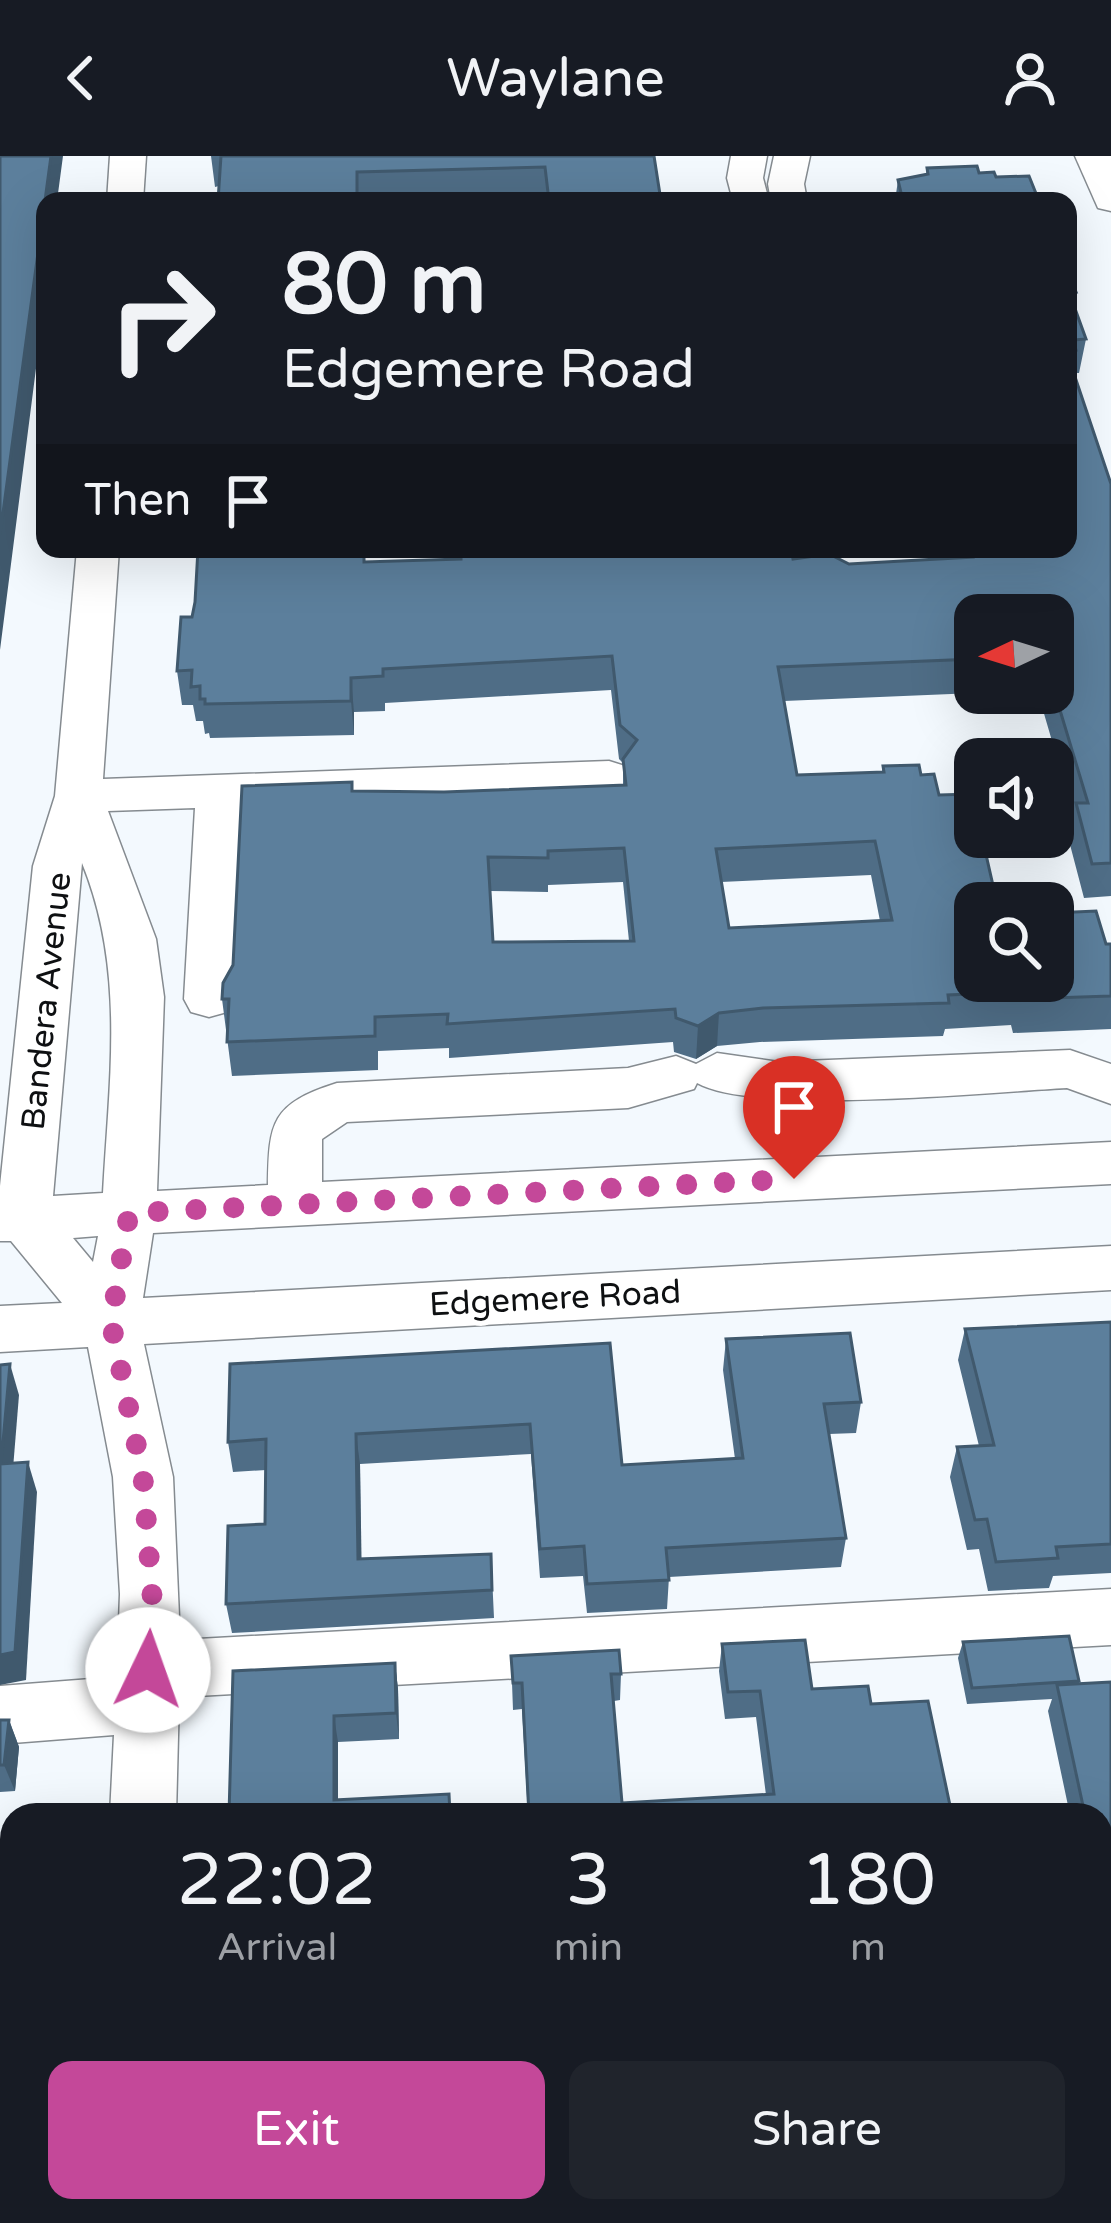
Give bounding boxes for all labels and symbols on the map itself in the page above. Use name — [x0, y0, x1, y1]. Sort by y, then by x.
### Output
north arrow — [954, 594, 1074, 714]
street label: Bandera Avenue — [14, 870, 79, 1132]
pin — [743, 1056, 845, 1179]
street label: Edgemere Road — [428, 1272, 682, 1325]
position arrow — [85, 1607, 211, 1733]

